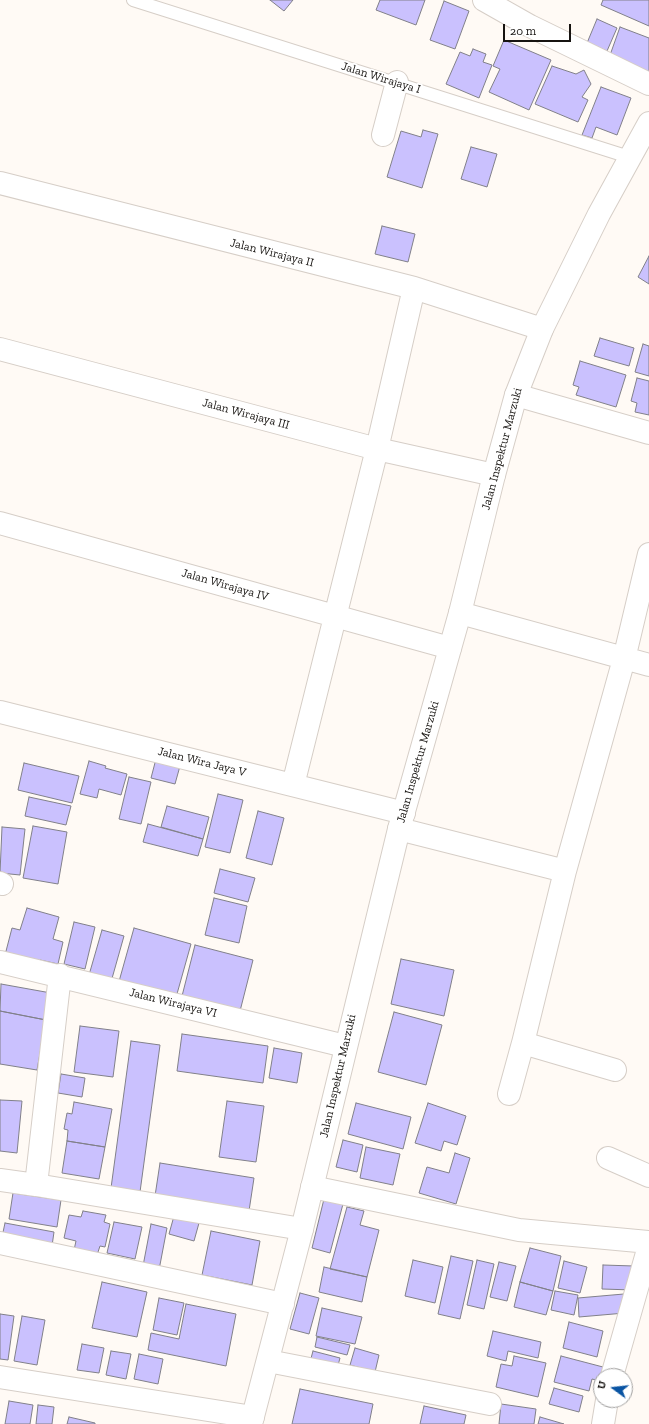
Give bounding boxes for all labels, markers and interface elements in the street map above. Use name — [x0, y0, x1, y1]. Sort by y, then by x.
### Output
scale bar — [505, 16, 573, 42]
text: 20 m — [510, 24, 536, 38]
street label: Jalan Wirajaya I — [340, 59, 422, 97]
street label: Jalan Wirajaya II — [229, 236, 315, 270]
street label: Jalan Inspektur Marzuki — [479, 386, 525, 512]
street label: Jalan Wirajaya III — [201, 395, 291, 433]
street label: Jalan Wirajaya IV — [180, 566, 270, 604]
street label: Jalan Inspektur Marzuki — [394, 699, 442, 825]
street label: Jalan Wira Jaya V — [156, 744, 248, 780]
street label: Jalan Wirajaya VI — [128, 985, 218, 1021]
street label: Jalan Inspektur Marzuki — [317, 1013, 359, 1139]
north arrow — [593, 1368, 633, 1408]
text: U — [595, 1380, 609, 1391]

